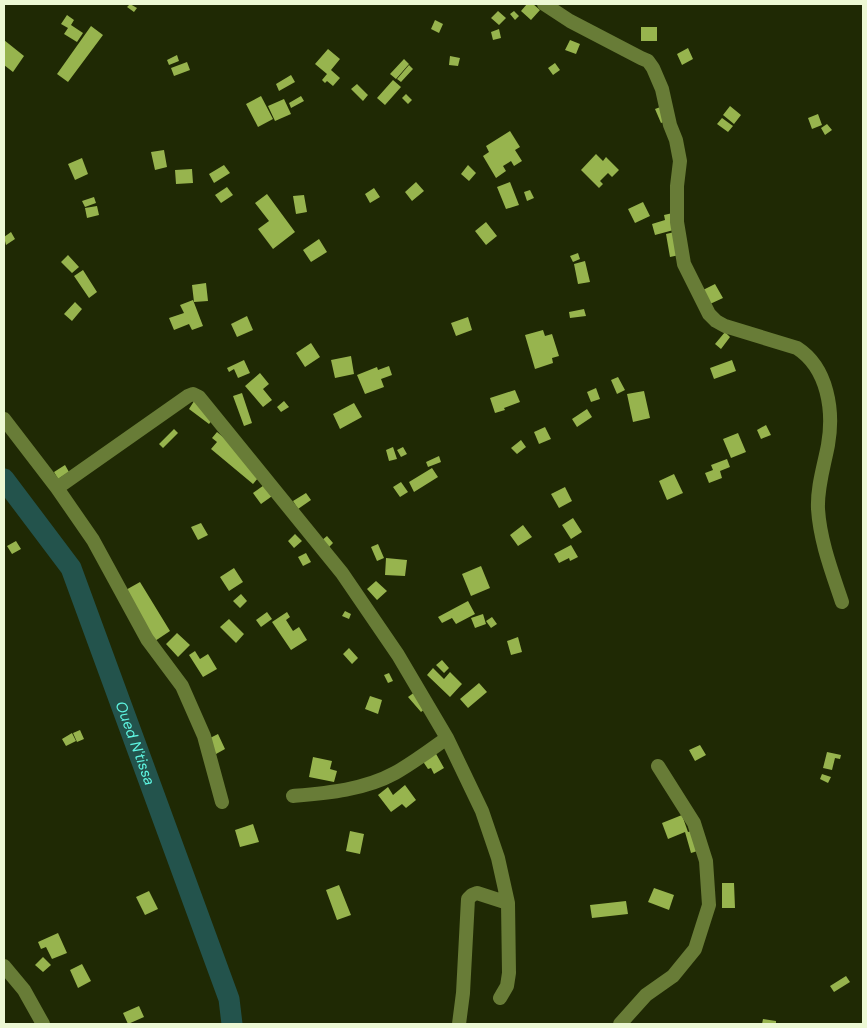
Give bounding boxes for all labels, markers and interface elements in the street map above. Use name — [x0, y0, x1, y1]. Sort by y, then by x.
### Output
water label: Oued N'tissa — [111, 698, 160, 788]

